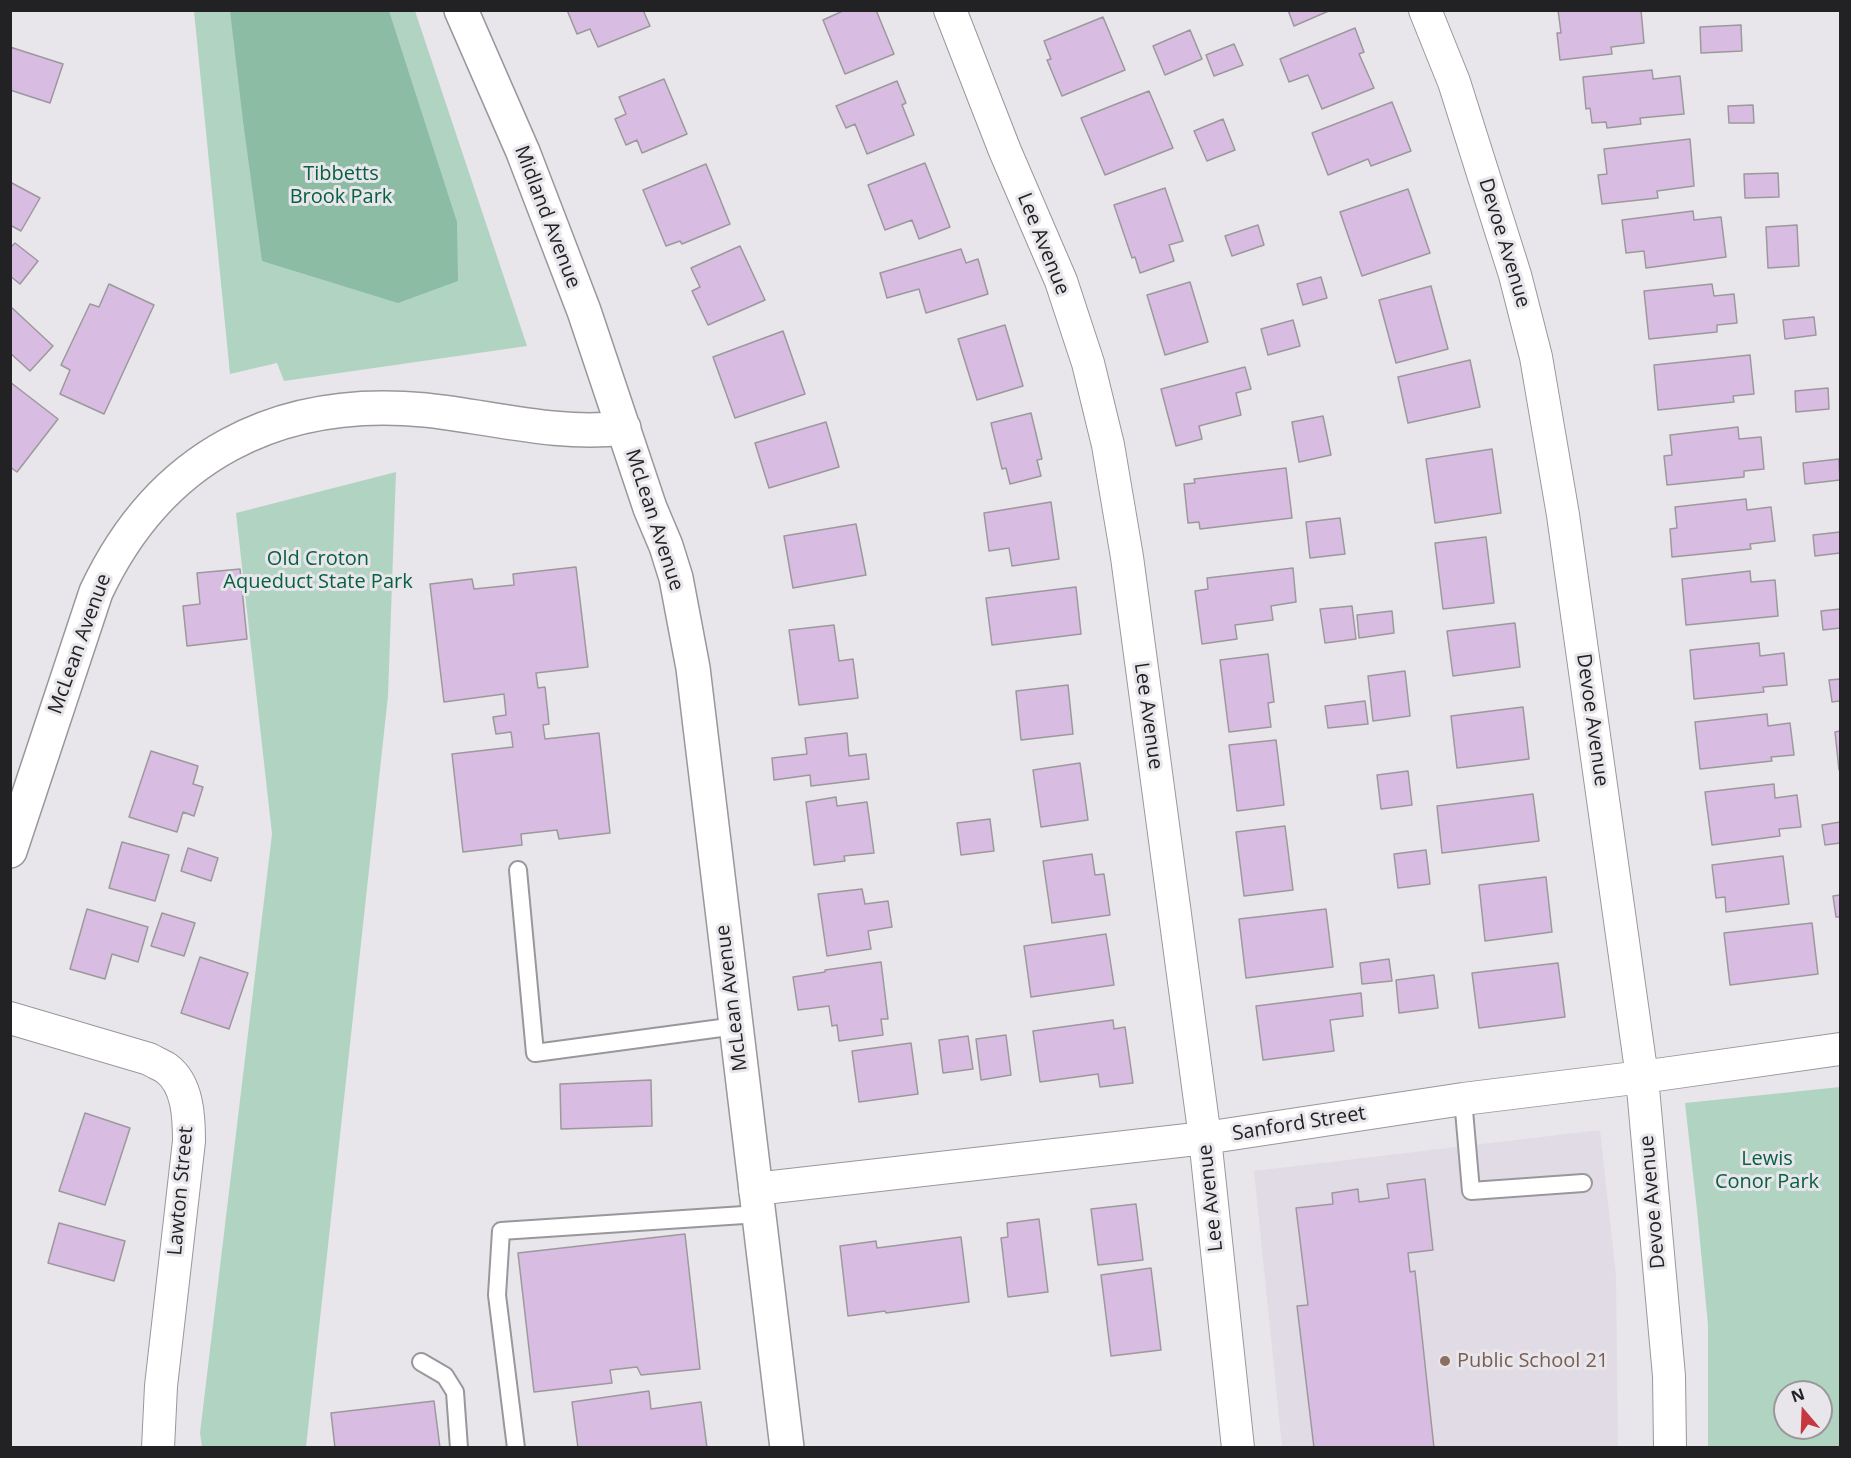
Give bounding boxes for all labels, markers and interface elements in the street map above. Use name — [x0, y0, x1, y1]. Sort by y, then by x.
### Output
street label: Midland Avenue — [509, 142, 585, 292]
park label: Tibbetts Brook Park — [290, 162, 392, 209]
street label: Devoe Avenue — [1473, 176, 1535, 310]
street label: Lee Avenue — [1012, 190, 1074, 298]
street label: McLean Avenue — [620, 446, 688, 594]
park label: Old Croton Aqueduct State Park — [223, 547, 413, 594]
street label: McLean Avenue — [44, 571, 116, 717]
street label: Devoe Avenue — [1571, 652, 1613, 788]
street label: Lee Avenue — [1129, 661, 1167, 771]
street label: McLean Avenue — [711, 923, 753, 1073]
street label: Sanford Street — [1231, 1102, 1367, 1146]
street label: Lawton Street — [163, 1125, 199, 1257]
street label: Devoe Avenue — [1635, 1134, 1671, 1270]
street label: Lee Avenue — [1193, 1143, 1229, 1253]
park label: Lewis Conor Park — [1715, 1147, 1819, 1194]
place label: Public School 21 — [1457, 1349, 1608, 1373]
marker: Public School 21 — [1438, 1354, 1452, 1368]
north arrow — [1773, 1380, 1833, 1440]
text: N — [1788, 1382, 1808, 1407]

